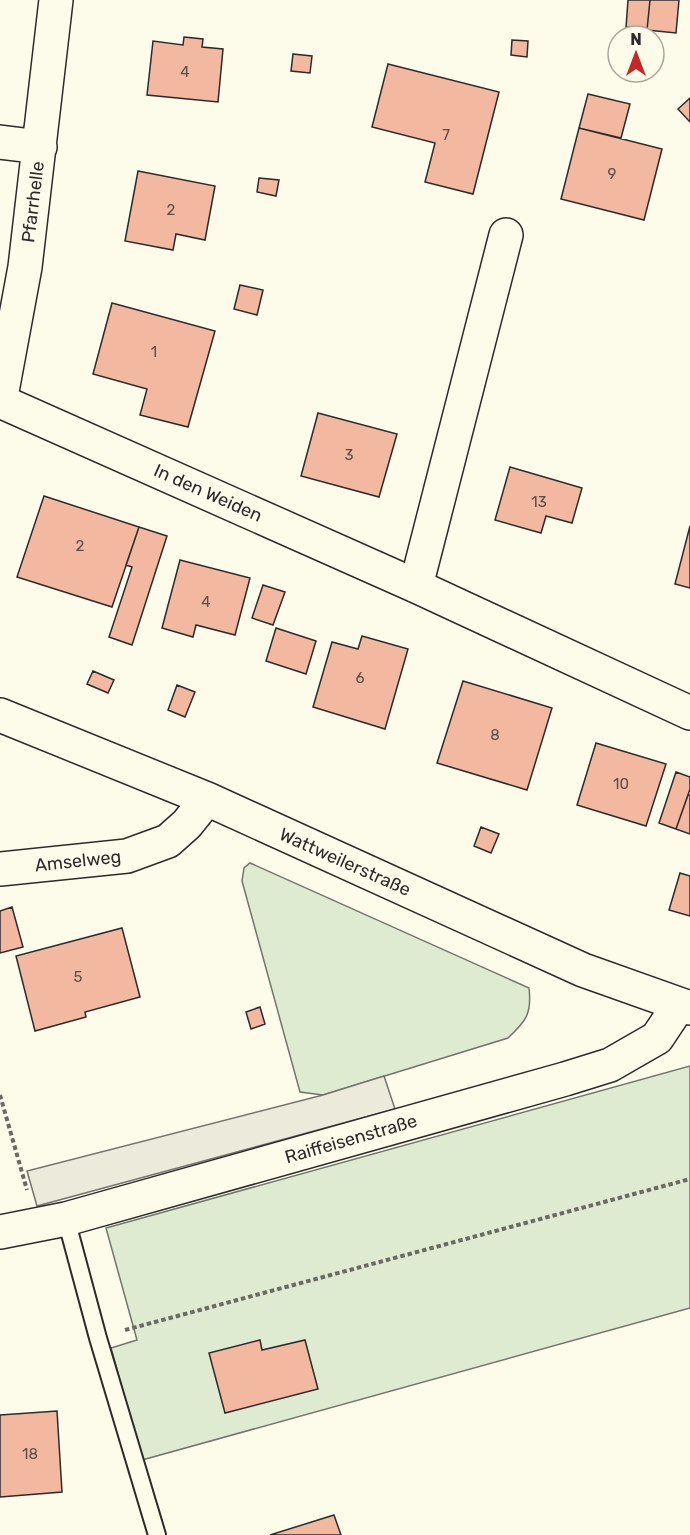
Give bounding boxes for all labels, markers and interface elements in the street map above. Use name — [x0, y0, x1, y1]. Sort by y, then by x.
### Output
north arrow — [606, 24, 666, 84]
text: N — [630, 30, 642, 49]
house number: 4 — [180, 63, 190, 81]
house number: 7 — [442, 126, 450, 144]
street label: Pfarrhelle — [17, 160, 49, 244]
house number: 9 — [608, 165, 617, 183]
house number: 2 — [167, 201, 176, 219]
house number: 1 — [151, 343, 157, 361]
house number: 3 — [344, 446, 354, 464]
street label: In den Weiden — [150, 459, 266, 527]
house number: 13 — [531, 493, 547, 511]
house number: 2 — [76, 537, 85, 555]
house number: 4 — [201, 593, 211, 611]
house number: 6 — [355, 669, 365, 687]
house number: 8 — [490, 726, 500, 744]
house number: 10 — [613, 775, 629, 793]
street label: Wattweilerstraße — [276, 823, 414, 901]
street label: Amselweg — [34, 846, 122, 876]
house number: 5 — [74, 968, 83, 986]
street label: Raiffeisenstraße — [282, 1110, 420, 1168]
house number: 18 — [22, 1445, 38, 1463]

